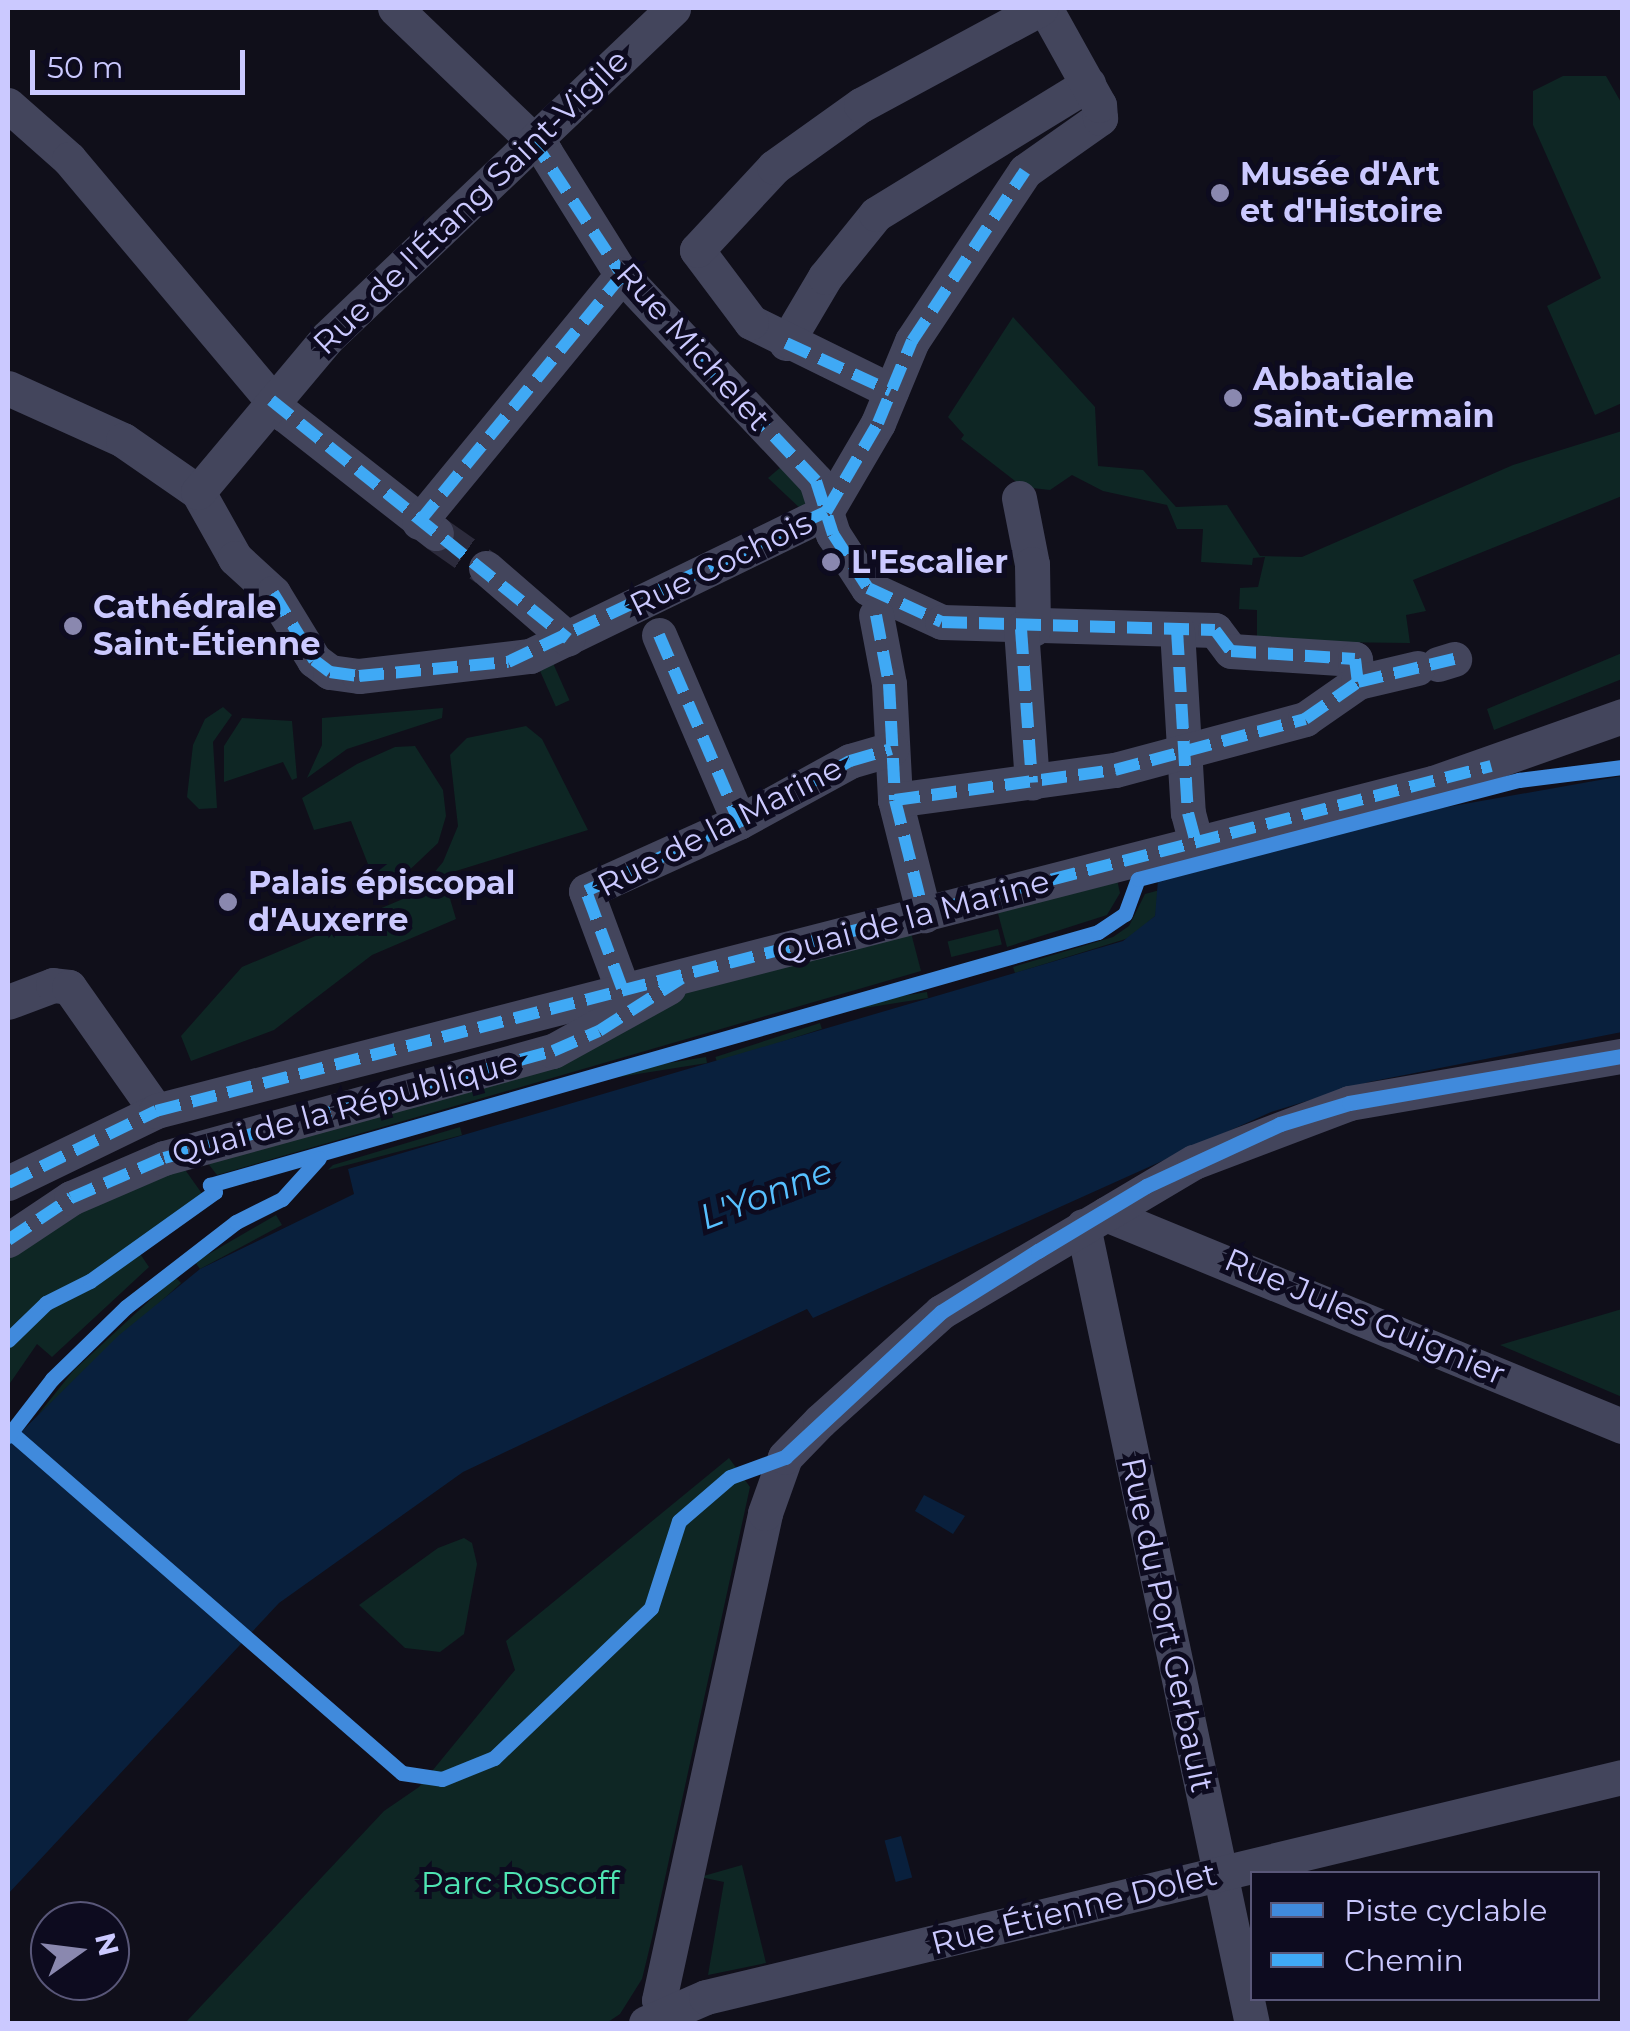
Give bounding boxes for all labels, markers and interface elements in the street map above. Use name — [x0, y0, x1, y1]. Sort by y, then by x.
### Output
scale bar — [35, 30, 250, 92]
street label: Rue de l'Étang Saint-Vigile — [306, 41, 636, 363]
text: 50 m — [47, 49, 124, 86]
place label: Musée d'Art et d'Histoire — [1240, 156, 1443, 231]
marker: Musée d'Art et d'Histoire — [1209, 182, 1231, 204]
street label: Rue Michelet — [608, 256, 778, 438]
place label: Abbatiale Saint-Germain — [1253, 361, 1495, 436]
marker: Abbatiale Saint-Germain — [1222, 387, 1244, 409]
street label: Rue Cochois — [624, 503, 818, 625]
place label: L'Escalier — [851, 543, 1008, 581]
marker: L'Escalier — [820, 551, 842, 573]
place label: Cathédrale Saint-Étienne — [93, 589, 320, 664]
marker: Cathédrale Saint-Étienne — [62, 615, 84, 637]
street label: Rue de la Marine — [591, 749, 849, 905]
street label: Quai de la Marine — [772, 862, 1054, 972]
place label: Palais épiscopal d'Auxerre — [248, 865, 515, 940]
marker: Palais épiscopal d'Auxerre — [217, 891, 239, 913]
street label: Quai de la République — [168, 1043, 522, 1173]
water label: L'Yonne — [694, 1150, 838, 1238]
street label: Rue Jules Guignier — [1219, 1241, 1511, 1393]
street label: Rue du Port Gerbault — [1113, 1454, 1221, 1796]
street label: Rue Étienne Dolet — [927, 1855, 1221, 1963]
park label: Parc Roscoff — [421, 1864, 619, 1902]
legend — [1250, 1871, 1600, 2001]
text: Piste cyclable — [1344, 1892, 1547, 1929]
north arrow — [30, 1901, 130, 2001]
text: N — [88, 1929, 126, 1959]
text: Chemin — [1344, 1942, 1464, 1979]

